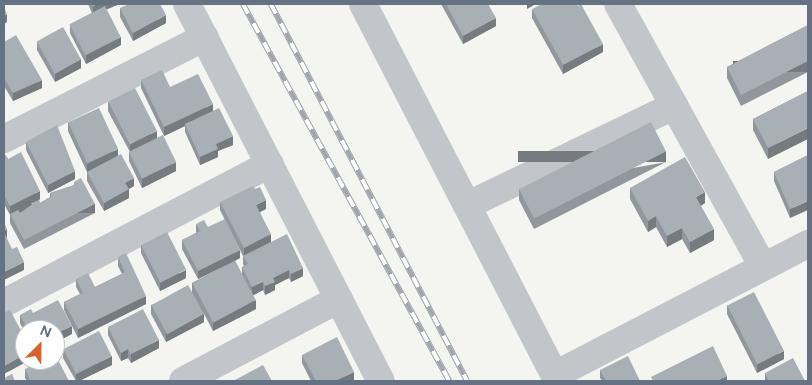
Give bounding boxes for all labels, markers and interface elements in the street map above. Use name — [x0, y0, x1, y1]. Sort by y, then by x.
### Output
north arrow — [15, 320, 65, 370]
text: N — [37, 322, 54, 342]

